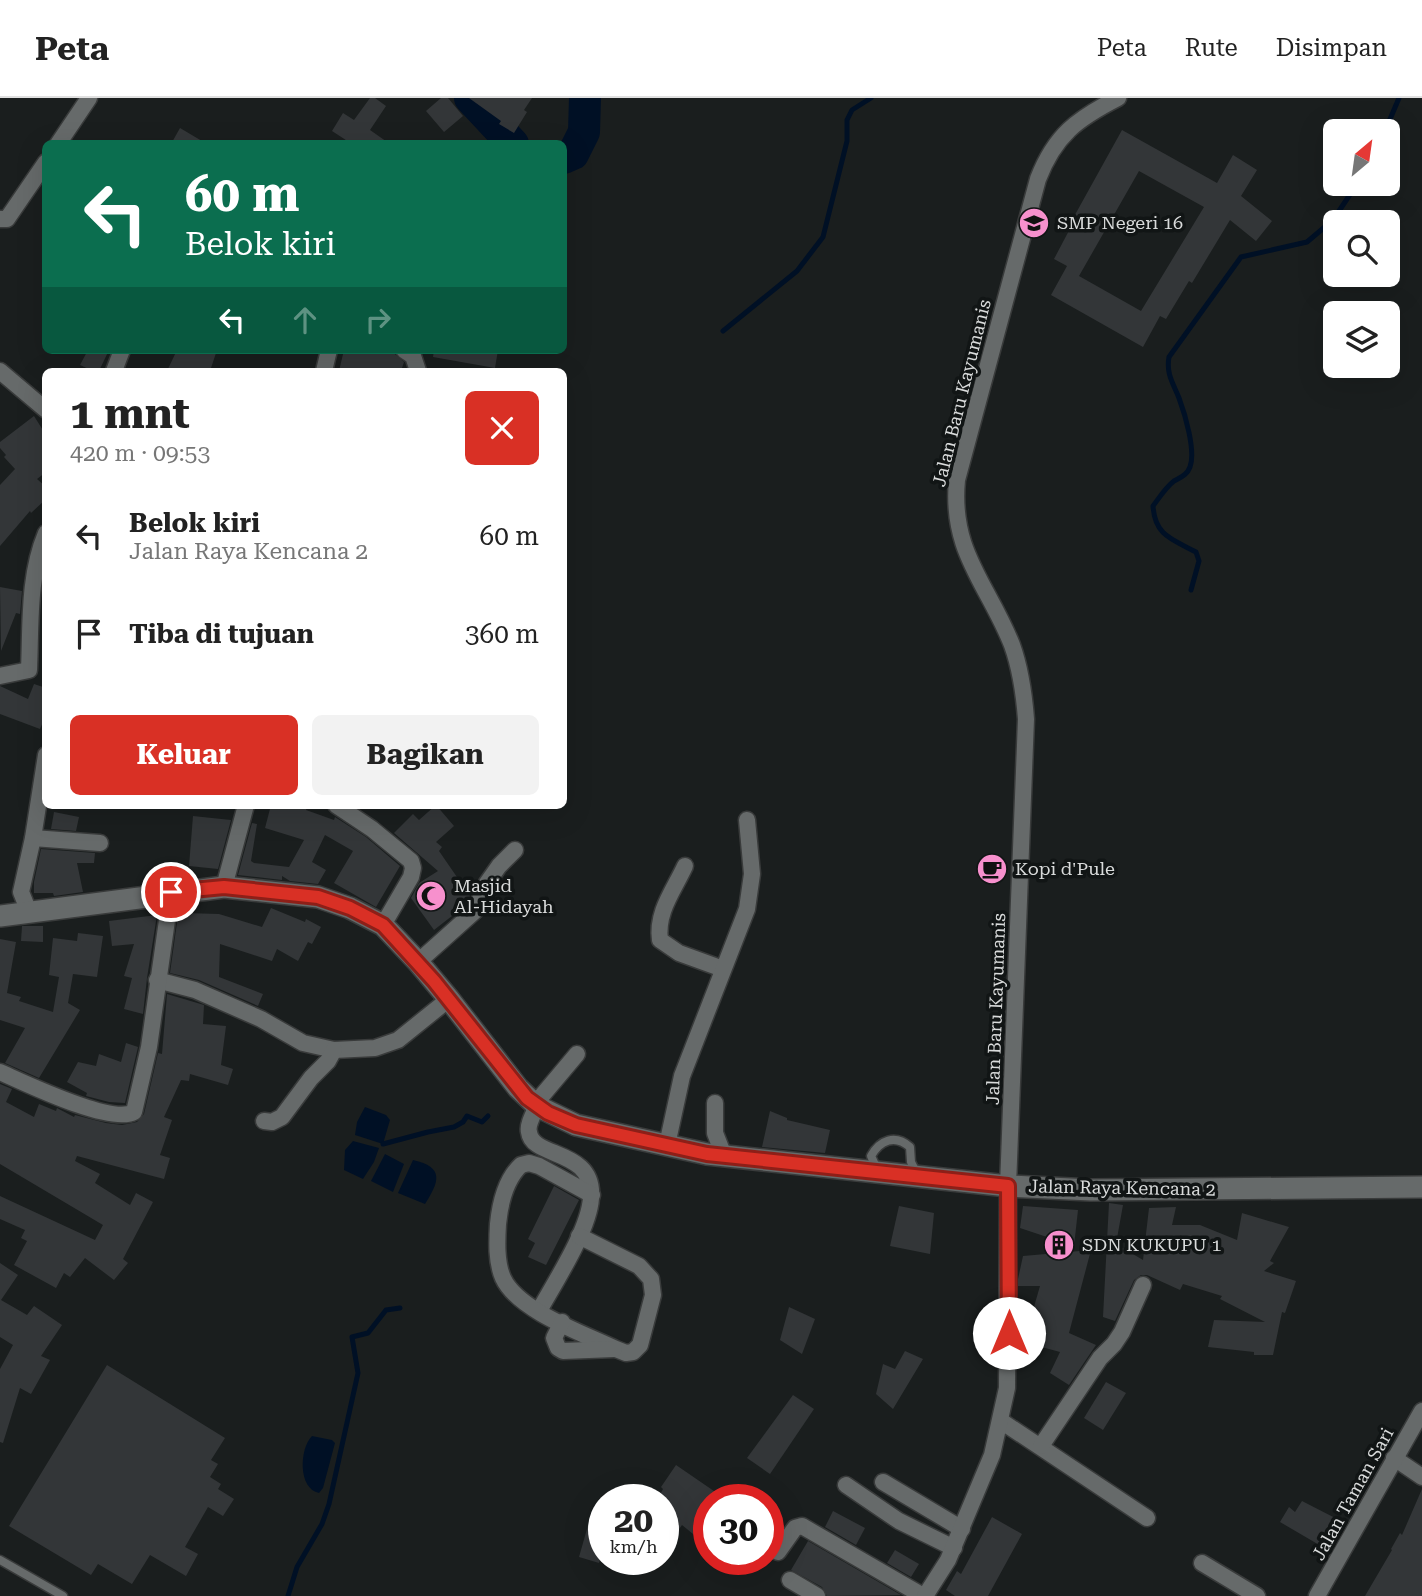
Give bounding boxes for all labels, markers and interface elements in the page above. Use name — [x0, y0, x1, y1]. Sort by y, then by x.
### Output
text: Peta — [35, 29, 109, 68]
text: Peta — [1097, 34, 1147, 62]
text: Rute — [1185, 34, 1238, 62]
text: Disimpan — [1276, 34, 1387, 62]
north arrow — [1323, 119, 1400, 196]
map controls — [1323, 119, 1400, 378]
text: 60 m — [185, 166, 300, 223]
icon: left — [70, 168, 161, 259]
school or university icon: SMP Negeri 16 — [1017, 206, 1051, 240]
button: search — [1323, 210, 1400, 287]
place label: SMP Negeri 16 — [1057, 212, 1183, 233]
text: Belok kiri — [185, 225, 336, 263]
street label: Jalan Baru Kayumanis — [928, 297, 995, 489]
icon: left — [213, 301, 251, 339]
icon: ahead — [286, 301, 324, 339]
icon: right — [359, 301, 397, 339]
button: layers — [1323, 301, 1400, 378]
text: 1 mnt — [70, 389, 190, 438]
button: close — [465, 391, 539, 465]
text: 420 m · 09:53 — [70, 440, 210, 467]
text: Belok kiri — [129, 508, 260, 538]
icon: left — [70, 517, 108, 555]
text: 60 m — [480, 521, 539, 551]
text: Jalan Raya Kencana 2 — [129, 538, 368, 565]
icon: arrive — [70, 615, 108, 653]
text: Tiba di tujuan — [129, 619, 314, 649]
text: 360 m — [465, 619, 539, 649]
button: Keluar — [70, 715, 298, 795]
button: Bagikan — [312, 715, 539, 795]
cafe icon: Kopi d'Pule — [975, 852, 1009, 886]
place label: Kopi d'Pule — [1015, 858, 1115, 879]
pin — [141, 862, 201, 922]
icon: arrive — [152, 873, 190, 911]
place label: Masjid Al-Hidayah — [454, 875, 554, 917]
mosque icon: Masjid Al-Hidayah — [414, 879, 448, 913]
street label: Jalan Baru Kayumanis — [982, 913, 1009, 1105]
street label: Jalan Raya Kencana 2 — [1028, 1175, 1216, 1200]
building icon: SDN KUKUPU 1 — [1042, 1228, 1076, 1262]
place label: SDN KUKUPU 1 — [1082, 1234, 1222, 1255]
position arrow — [972, 1296, 1046, 1370]
street label: Jalan Taman Sari — [1307, 1424, 1398, 1564]
speed limit sign: 30 — [693, 1484, 784, 1575]
text: 20 — [614, 1500, 653, 1541]
text: km/h — [609, 1536, 658, 1557]

